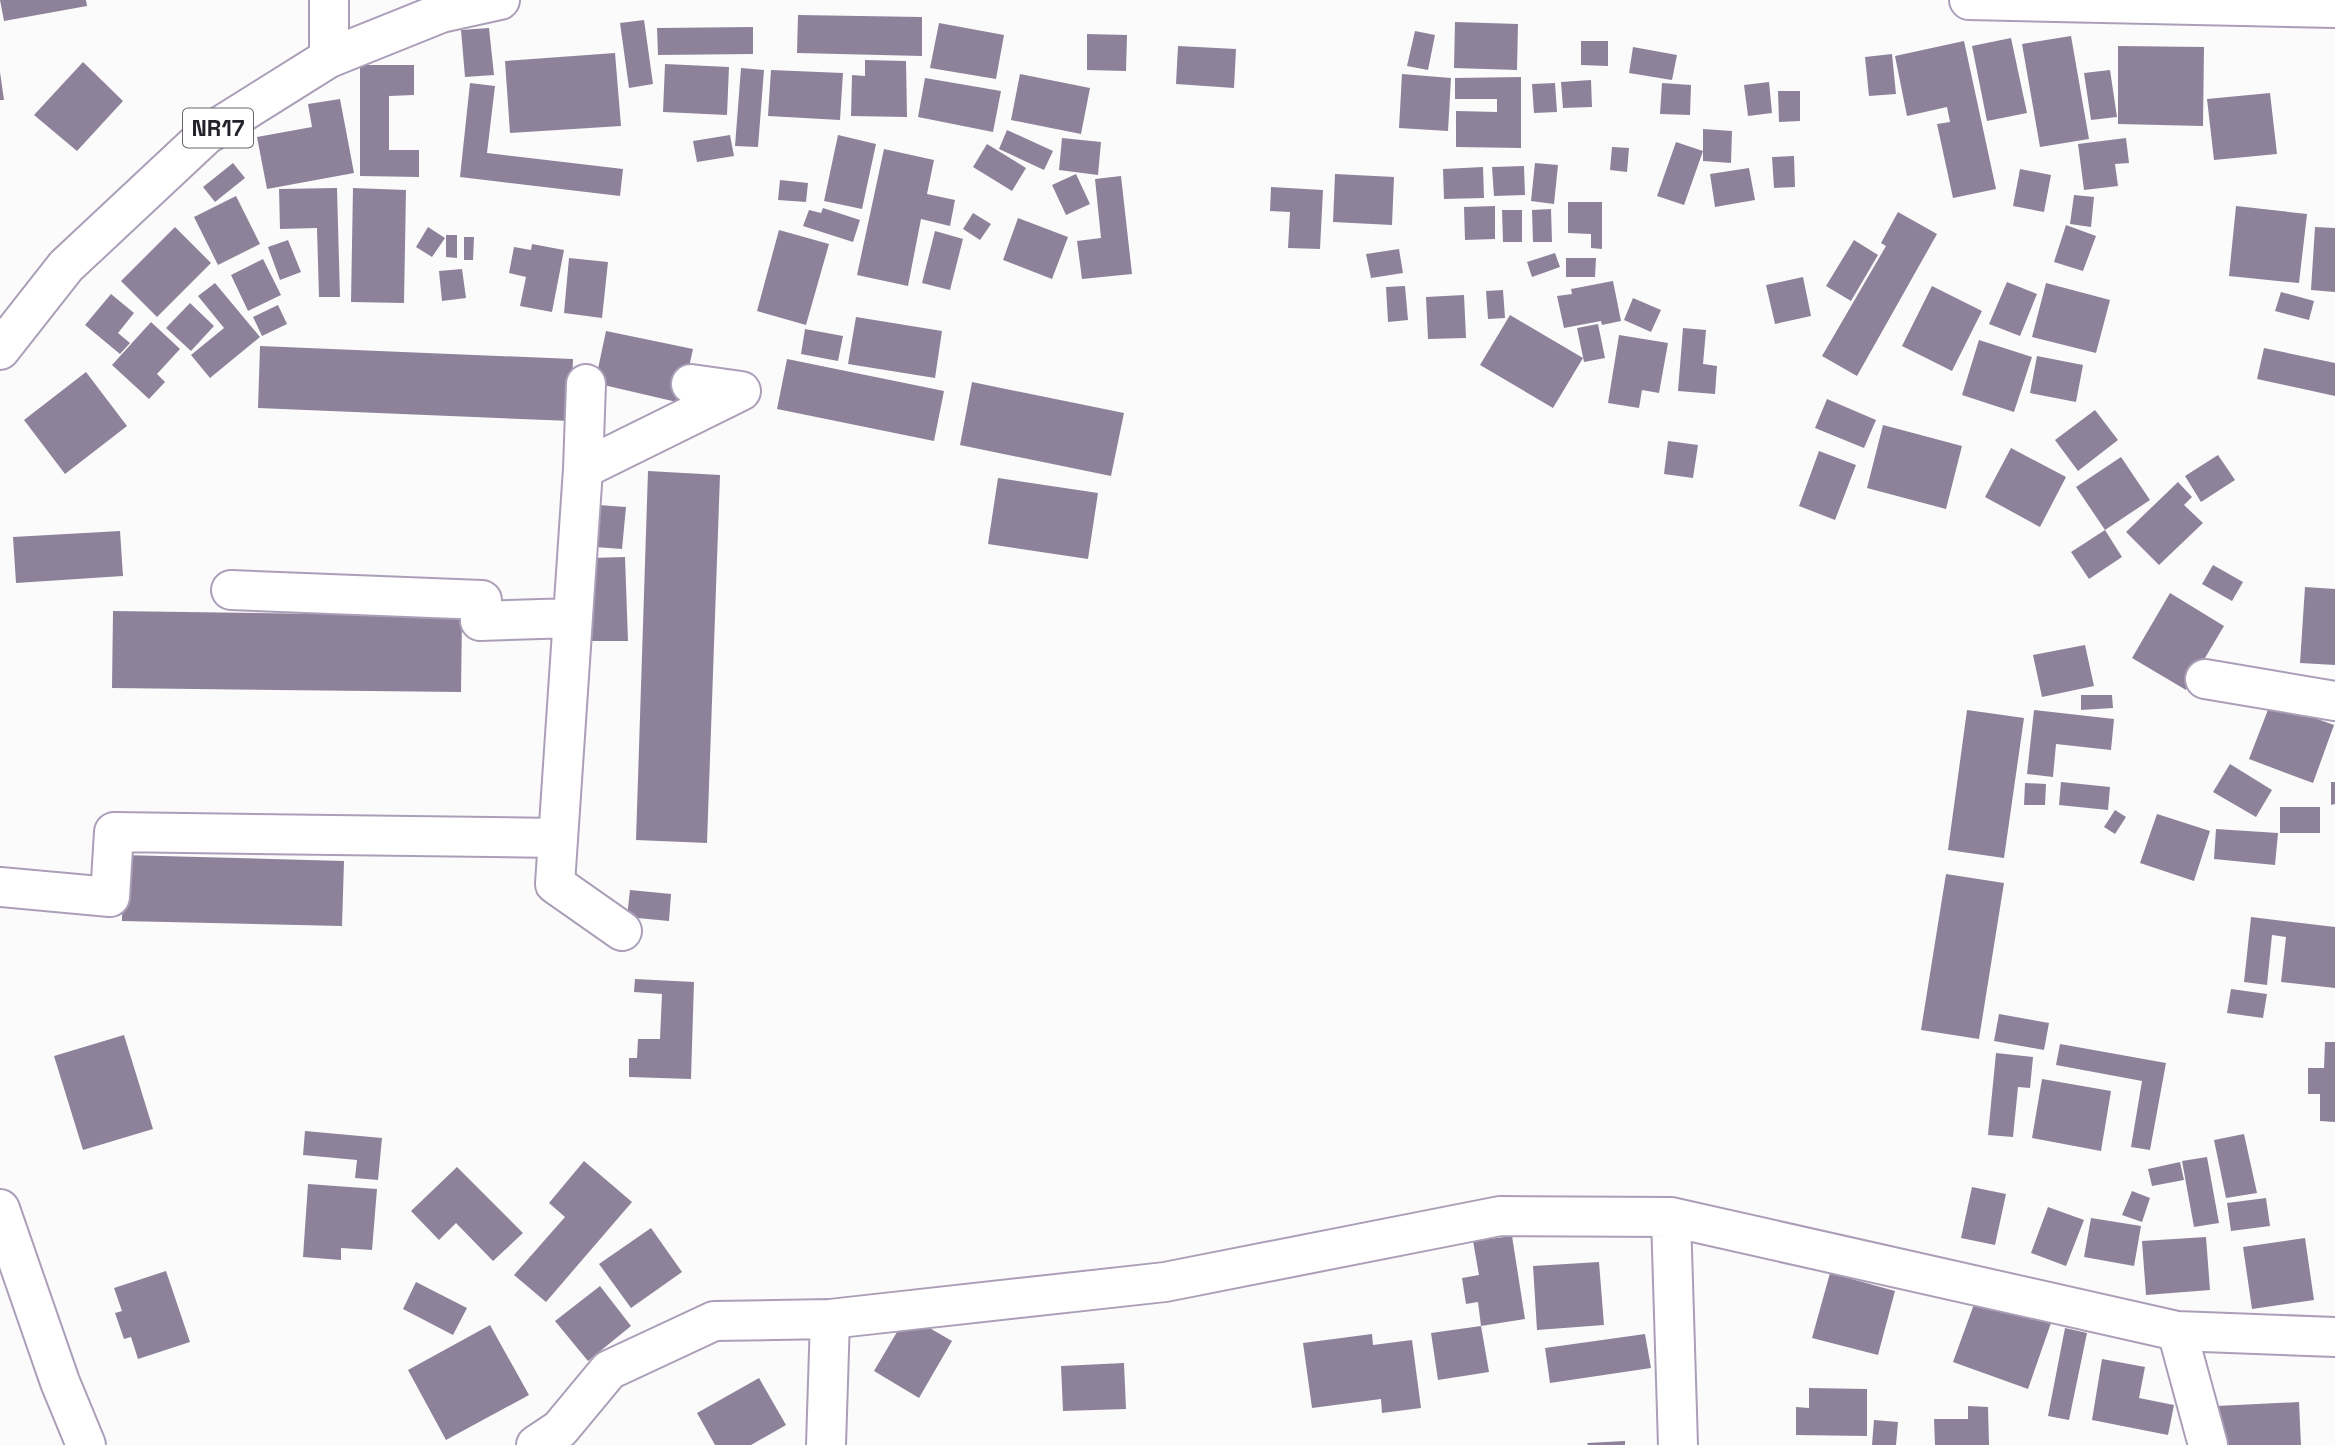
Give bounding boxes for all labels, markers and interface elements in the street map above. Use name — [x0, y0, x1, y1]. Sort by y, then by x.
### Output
road number: NR17 — [183, 108, 253, 148]

